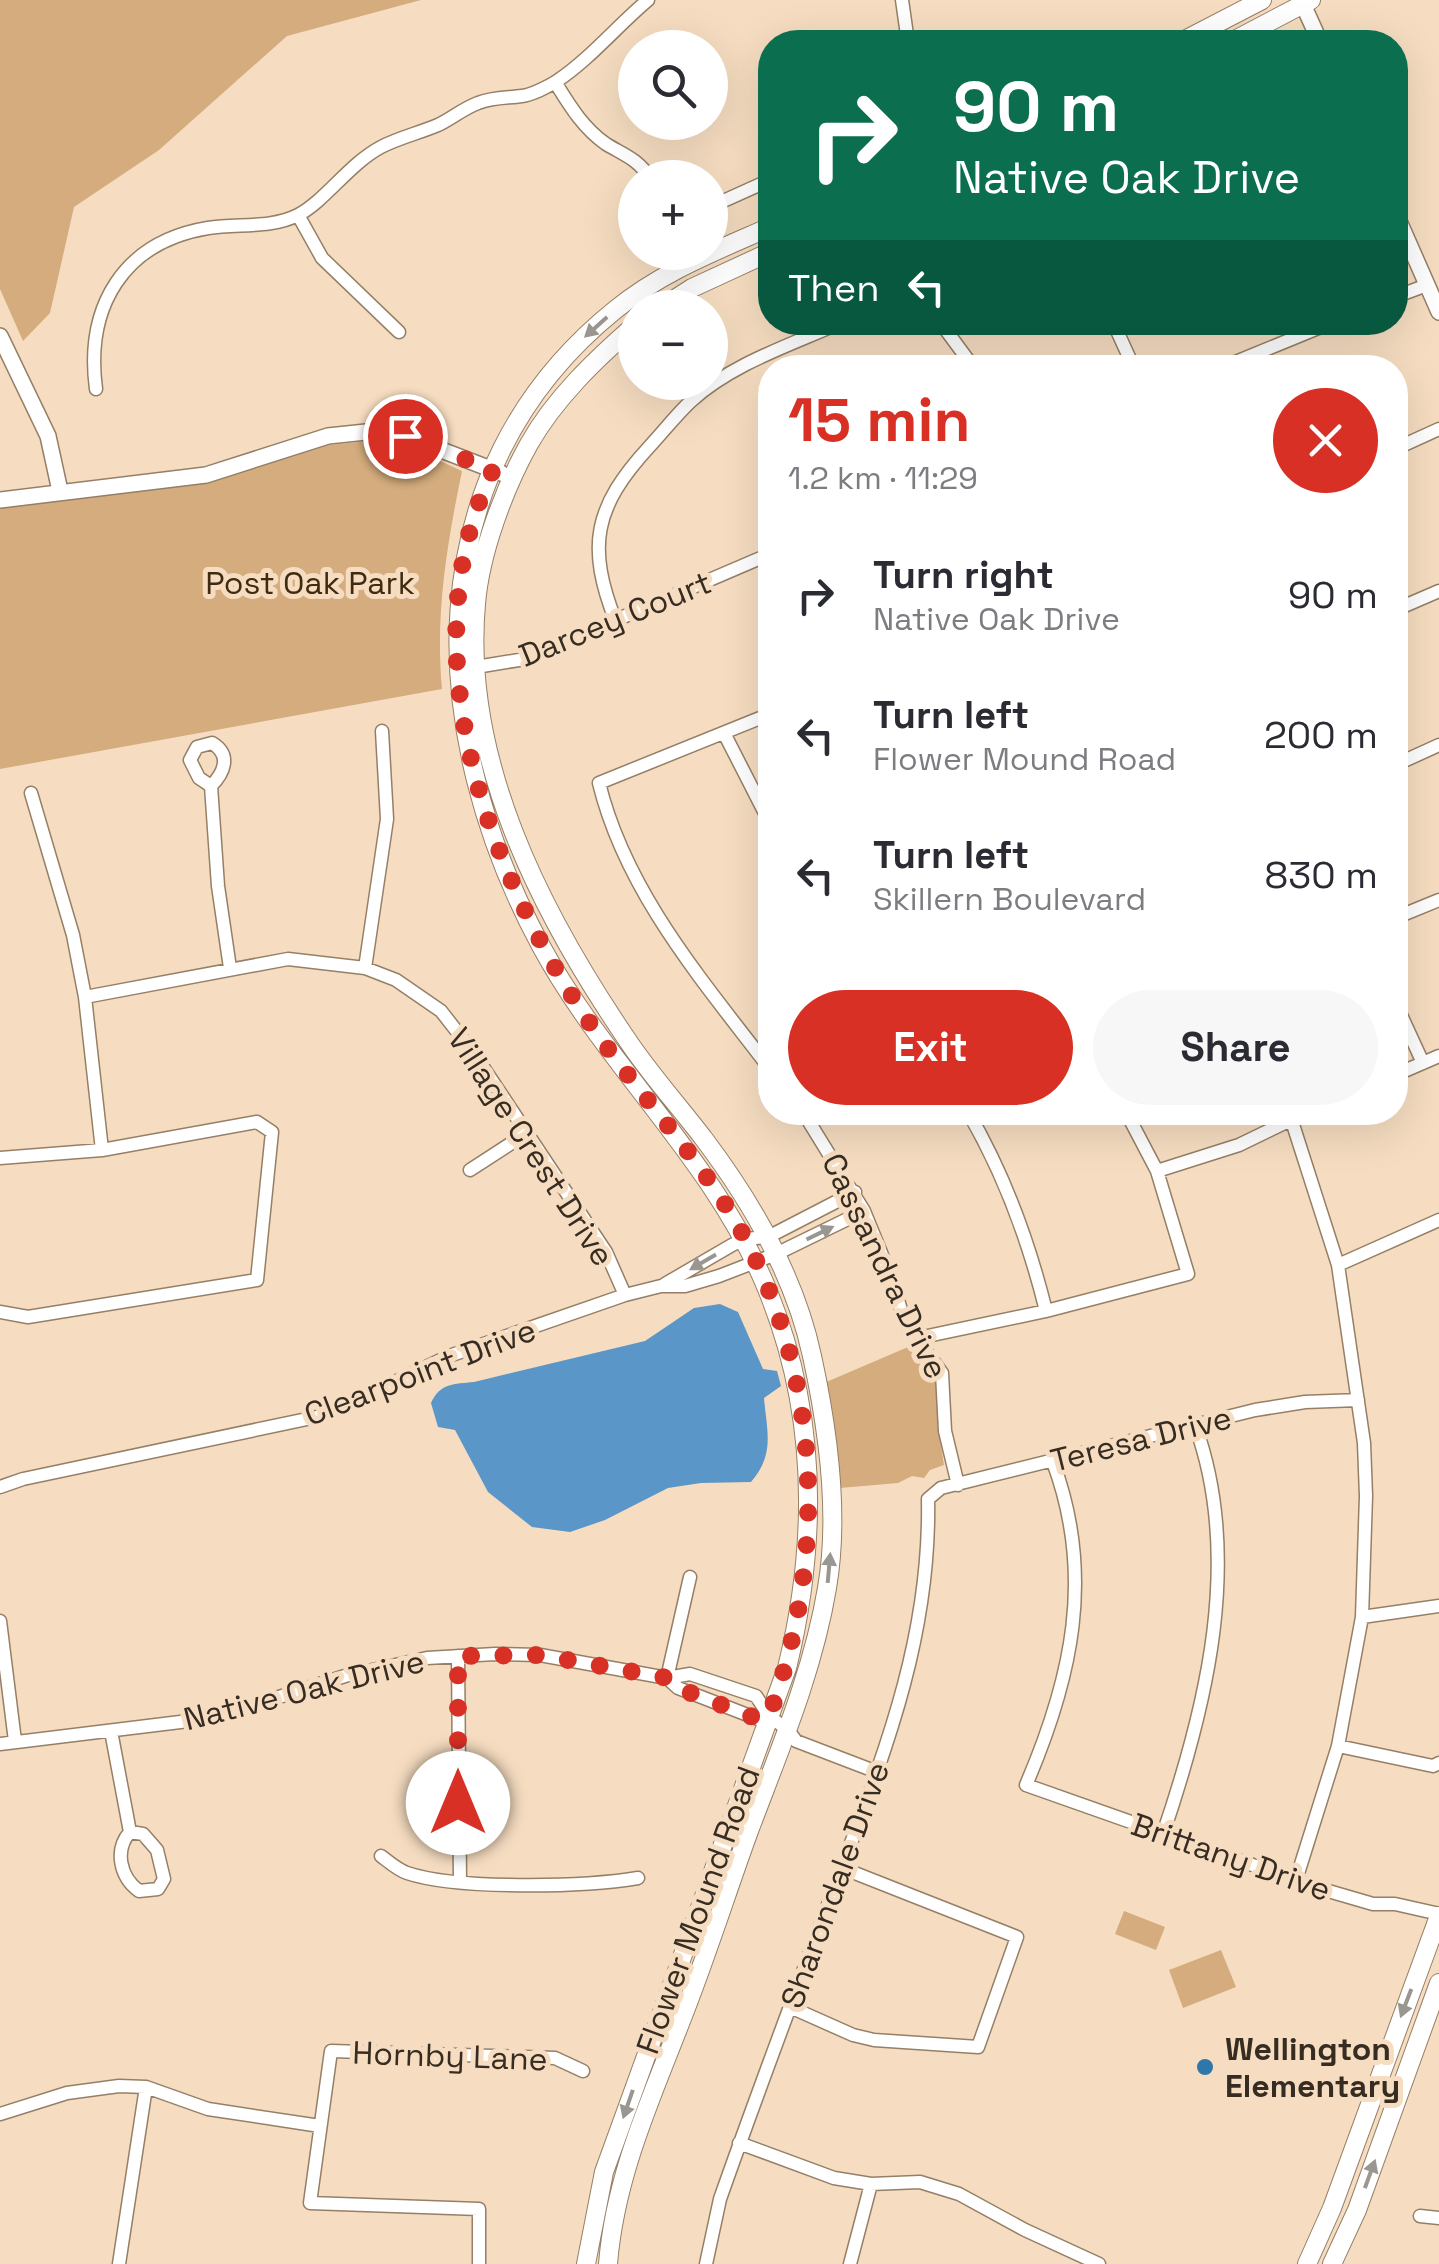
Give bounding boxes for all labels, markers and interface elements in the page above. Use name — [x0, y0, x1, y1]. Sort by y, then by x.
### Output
map controls — [618, 30, 728, 400]
button: search — [618, 30, 728, 140]
text: 90 m — [953, 62, 1119, 151]
icon: right — [788, 70, 918, 200]
text: Native Oak Drive — [953, 149, 1300, 206]
button: + — [618, 160, 728, 270]
icon: left — [899, 260, 954, 315]
text: Then — [788, 264, 879, 312]
button: − — [618, 290, 728, 400]
one-way arrow — [584, 315, 608, 338]
text: 15 min — [788, 382, 971, 459]
button: close — [1273, 388, 1378, 493]
pin — [363, 394, 448, 479]
icon: arrive — [378, 409, 433, 464]
text: 1.2 km · 11:29 — [788, 458, 978, 498]
text: Turn right — [873, 551, 1054, 599]
street label: Darcey Court — [513, 562, 717, 676]
park label: Post Oak Park — [205, 563, 415, 603]
icon: right — [788, 568, 843, 623]
text: 90 m — [1288, 571, 1378, 619]
text: Native Oak Drive — [873, 599, 1120, 639]
text: Turn left — [873, 691, 1029, 739]
icon: left — [788, 708, 843, 763]
text: 200 m — [1264, 711, 1378, 759]
text: Flower Mound Road — [873, 739, 1176, 779]
text: Turn left — [873, 831, 1029, 879]
icon: left — [788, 848, 843, 903]
text: 830 m — [1265, 851, 1378, 899]
text: Skillern Boulevard — [873, 879, 1146, 919]
button: Exit — [788, 990, 1073, 1105]
button: Share — [1093, 990, 1378, 1105]
street label: Village Crest Drive — [439, 1020, 623, 1274]
street label: Cassandra Drive — [813, 1147, 957, 1385]
one-way arrow — [806, 1224, 835, 1241]
one-way arrow — [688, 1253, 717, 1270]
street label: Clearpoint Drive — [299, 1309, 541, 1435]
street label: Teresa Drive — [1046, 1397, 1236, 1481]
one-way arrow — [822, 1551, 838, 1583]
street label: Native Oak Drive — [179, 1641, 429, 1739]
position arrow — [406, 1751, 510, 1855]
street label: Sharondale Drive — [772, 1756, 898, 2014]
street label: Flower Mound Road — [627, 1761, 769, 2059]
street label: Brittany Drive — [1126, 1804, 1336, 1910]
one-way arrow — [1398, 1989, 1413, 2019]
place label: Wellington Elementary — [1225, 2029, 1400, 2106]
street label: Hornby Lane — [352, 2033, 548, 2079]
marker: Wellington Elementary — [1194, 2056, 1216, 2078]
one-way arrow — [619, 2089, 634, 2119]
one-way arrow — [1363, 2159, 1378, 2189]

